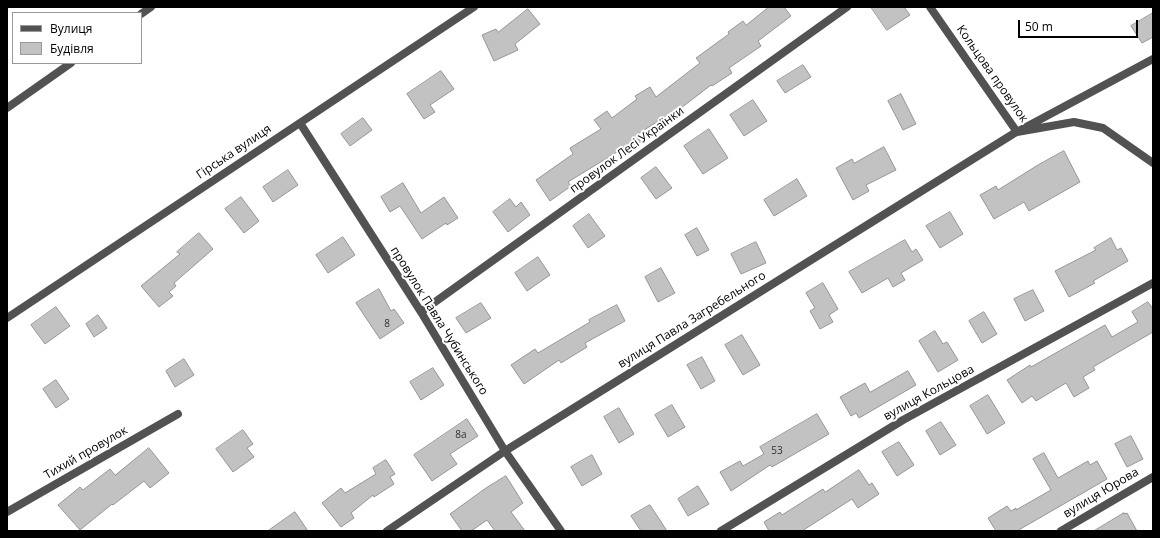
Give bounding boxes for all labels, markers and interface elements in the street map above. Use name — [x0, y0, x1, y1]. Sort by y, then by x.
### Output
legend — [12, 12, 142, 64]
scale bar — [1020, 12, 1140, 38]
text: 50 m — [1025, 18, 1053, 35]
text: Вулиця — [50, 20, 92, 37]
street label: Кольцова провулок — [953, 23, 1031, 125]
text: Будівля — [50, 40, 94, 57]
street label: провулок Лесі Українки — [567, 104, 687, 196]
street label: Гірська вулиця — [194, 122, 274, 182]
street label: провулок Павла Чубинського — [387, 244, 491, 398]
street label: вулиця Павла Загребельного — [615, 268, 769, 372]
house number: 8 — [384, 318, 390, 330]
street label: вулиця Кольцова — [881, 362, 977, 424]
street label: Тихий провулок — [42, 423, 130, 483]
house number: 8а — [455, 429, 467, 441]
house number: 53 — [771, 445, 783, 457]
street label: вулиця Юрова — [1061, 465, 1141, 521]

